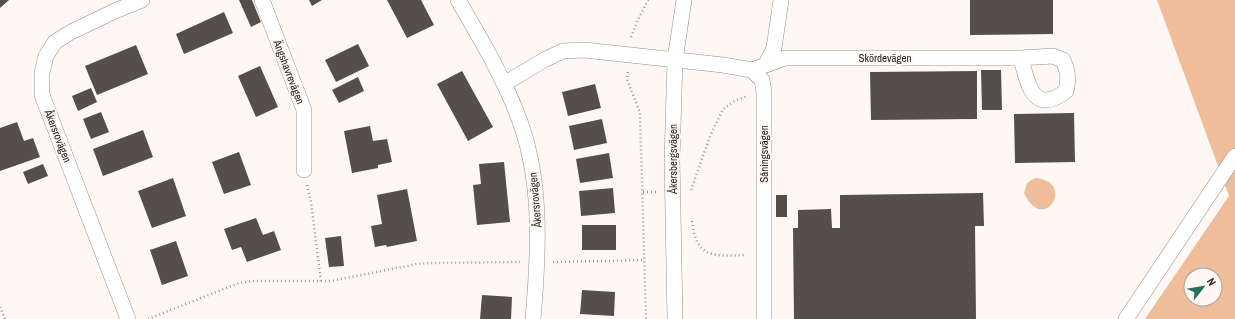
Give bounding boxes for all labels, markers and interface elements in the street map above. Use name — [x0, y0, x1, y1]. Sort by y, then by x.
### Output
street label: Ängshavrevägen — [270, 37, 308, 106]
street label: Skördevägen — [858, 51, 912, 65]
street label: Åkersrovägen — [41, 107, 75, 164]
street label: Åkersbergsvägen — [666, 124, 680, 195]
street label: Såningsvägen — [757, 125, 771, 183]
street label: Åkersrovägen — [526, 172, 544, 229]
north arrow — [1183, 267, 1223, 307]
text: N — [1204, 275, 1219, 288]

